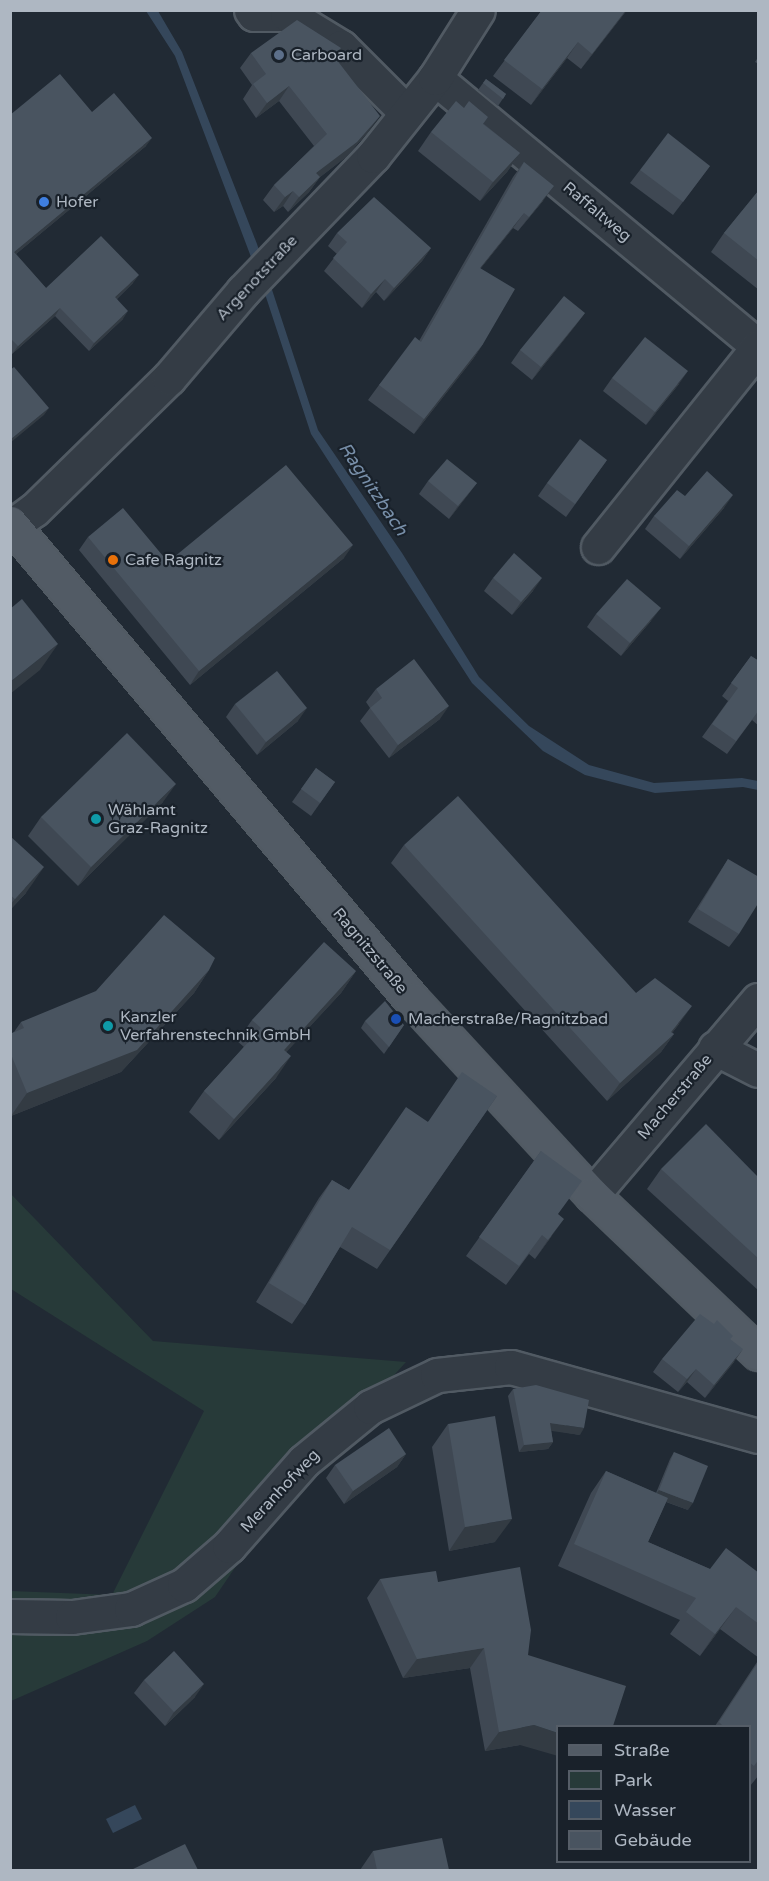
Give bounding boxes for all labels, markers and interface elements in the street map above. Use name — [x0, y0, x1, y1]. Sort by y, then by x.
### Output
place label: Carboard — [291, 45, 362, 65]
marker: Carboard — [272, 48, 286, 62]
street label: Raffaltweg — [559, 178, 635, 246]
place label: Hofer — [56, 192, 98, 212]
marker: Hofer — [37, 195, 51, 209]
street label: Argenotstraße — [212, 231, 302, 325]
water label: Ragnitzbach — [334, 438, 412, 540]
place label: Cafe Ragnitz — [125, 550, 222, 570]
marker: Cafe Ragnitz — [106, 553, 120, 567]
place label: Wählamt Graz-Ragnitz — [108, 800, 208, 838]
marker: Wählamt Graz-Ragnitz — [89, 812, 103, 826]
street label: Ragnitzstraße — [329, 904, 411, 998]
place label: Kanzler Verfahrenstechnik GmbH — [120, 1007, 311, 1045]
place label: Macherstraße/Ragnitzbad — [408, 1009, 608, 1029]
marker: Macherstraße/Ragnitzbad — [389, 1012, 403, 1026]
marker: Kanzler Verfahrenstechnik GmbH — [101, 1019, 115, 1033]
street label: Macherstraße — [634, 1050, 716, 1144]
street label: Meranhofweg — [237, 1446, 323, 1536]
legend — [556, 1725, 751, 1863]
text: Straße — [614, 1739, 670, 1761]
text: Park — [614, 1769, 652, 1791]
text: Wasser — [614, 1799, 676, 1821]
text: Gebäude — [614, 1829, 692, 1851]

